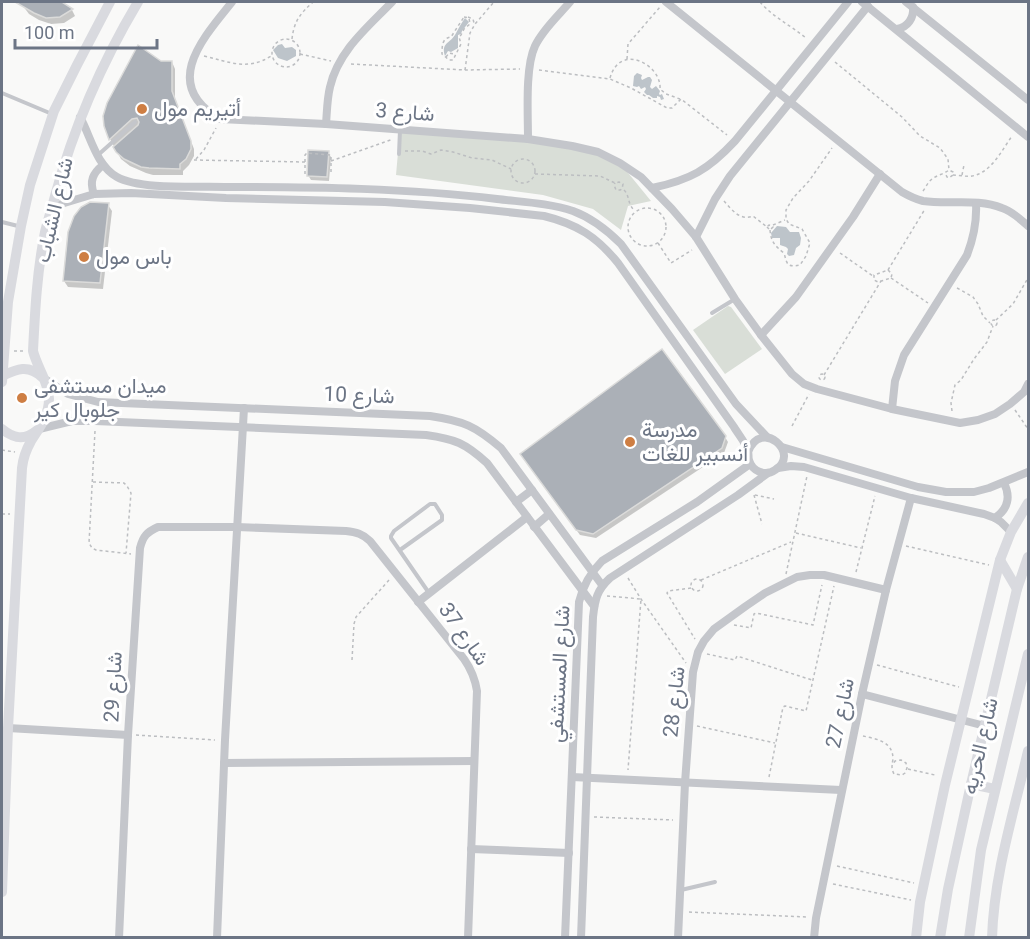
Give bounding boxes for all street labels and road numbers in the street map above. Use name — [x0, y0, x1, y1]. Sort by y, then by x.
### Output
street label: شارع 3 — [374, 98, 435, 128]
street label: شارع الشباب — [30, 155, 80, 265]
street label: شارع 10 — [323, 382, 395, 410]
street label: شارع 37 — [432, 598, 494, 671]
street label: شارع المستشفي — [543, 605, 580, 744]
street label: شارع 29 — [99, 651, 129, 723]
street label: شارع 28 — [658, 665, 692, 739]
street label: شارع 27 — [821, 676, 861, 751]
street label: شارع الحريه — [957, 695, 1005, 797]

